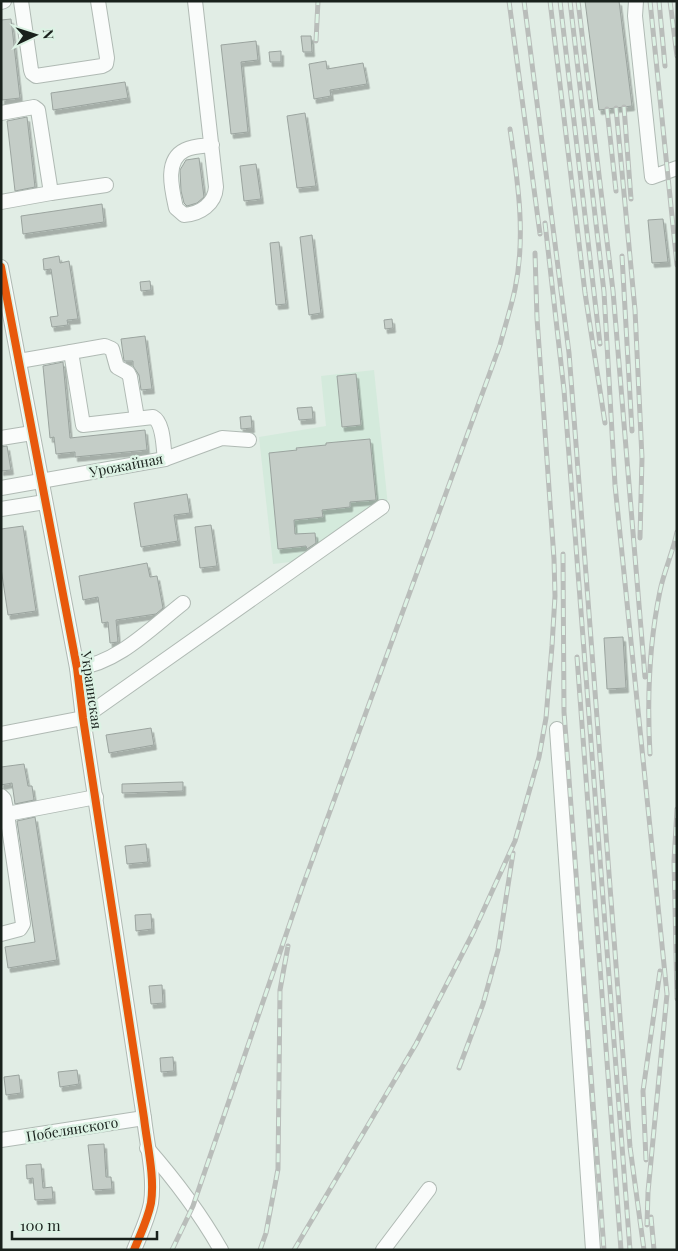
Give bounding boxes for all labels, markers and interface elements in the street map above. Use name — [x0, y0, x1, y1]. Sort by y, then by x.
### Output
north arrow — [10, 10, 60, 60]
text: N — [39, 28, 58, 40]
street label: Урожайная — [87, 448, 165, 482]
street label: Украинская — [77, 649, 107, 731]
street label: Побелянского — [25, 1112, 120, 1146]
scale bar — [12, 1208, 158, 1240]
text: 100 m — [20, 1215, 61, 1235]

